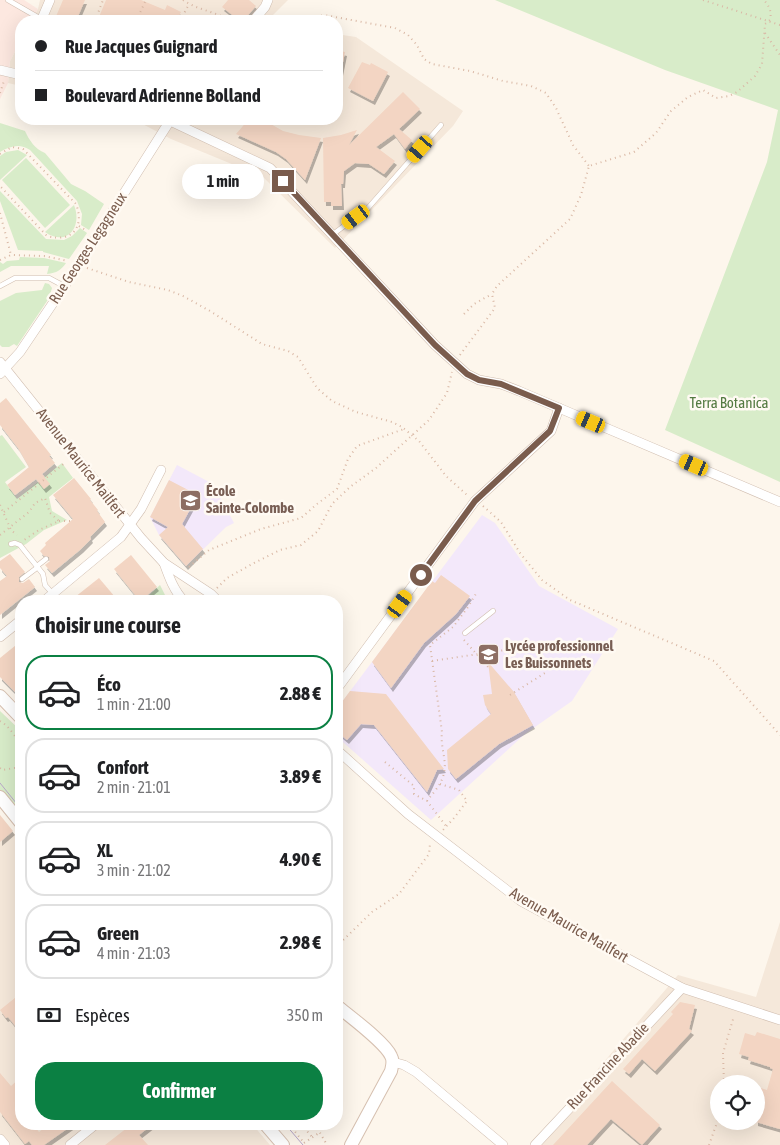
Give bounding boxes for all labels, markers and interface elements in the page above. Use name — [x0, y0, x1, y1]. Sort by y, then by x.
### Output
text: Rue Jacques Guignard — [65, 35, 217, 57]
text: Boulevard Adrienne Bolland — [65, 84, 261, 106]
car — [404, 133, 435, 165]
callout: 1 min — [183, 164, 266, 198]
route end — [272, 170, 294, 192]
text: 1 min — [207, 172, 239, 190]
street label: Rue Georges Legagneux — [45, 189, 130, 307]
car — [339, 202, 372, 232]
park label: Terra Botanica — [690, 394, 768, 411]
street label: Avenue Maurice Mailfert — [33, 405, 129, 521]
car — [574, 409, 607, 435]
car — [677, 452, 710, 478]
place label: École Sainte-Colombe — [206, 482, 294, 516]
school or university icon: École Sainte-Colombe — [178, 488, 202, 512]
route start — [410, 564, 432, 586]
car — [385, 587, 414, 621]
text: Choisir une course — [35, 612, 181, 638]
place label: Lycée professionnel Les Buissonnets — [505, 637, 615, 671]
school or university icon: Lycée professionnel Les Buissonnets — [477, 643, 501, 667]
icon: car — [37, 670, 82, 715]
text: Éco — [97, 673, 121, 695]
text: 2.88 € — [280, 682, 321, 704]
text: 1 min · 21:00 — [97, 695, 171, 713]
icon: car — [37, 753, 82, 798]
text: Confort — [97, 756, 149, 778]
text: 3.89 € — [280, 765, 321, 787]
text: 2 min · 21:01 — [97, 778, 171, 796]
icon: car — [37, 836, 82, 881]
text: XL — [97, 839, 113, 861]
text: 4.90 € — [280, 848, 321, 870]
text: 3 min · 21:02 — [97, 861, 171, 879]
street label: Avenue Maurice Mailfert — [507, 884, 632, 965]
icon: car — [37, 919, 82, 964]
text: Green — [97, 922, 139, 944]
text: 2.98 € — [280, 931, 321, 953]
text: 4 min · 21:03 — [97, 944, 171, 962]
icon: cash — [35, 1001, 63, 1029]
text: Espèces — [75, 1004, 130, 1026]
text: 350 m — [287, 1006, 323, 1024]
street label: Rue Francine Abadie — [563, 1019, 652, 1112]
button: Confirmer — [35, 1062, 323, 1120]
map controls — [710, 1075, 765, 1130]
button: locate — [710, 1075, 765, 1130]

